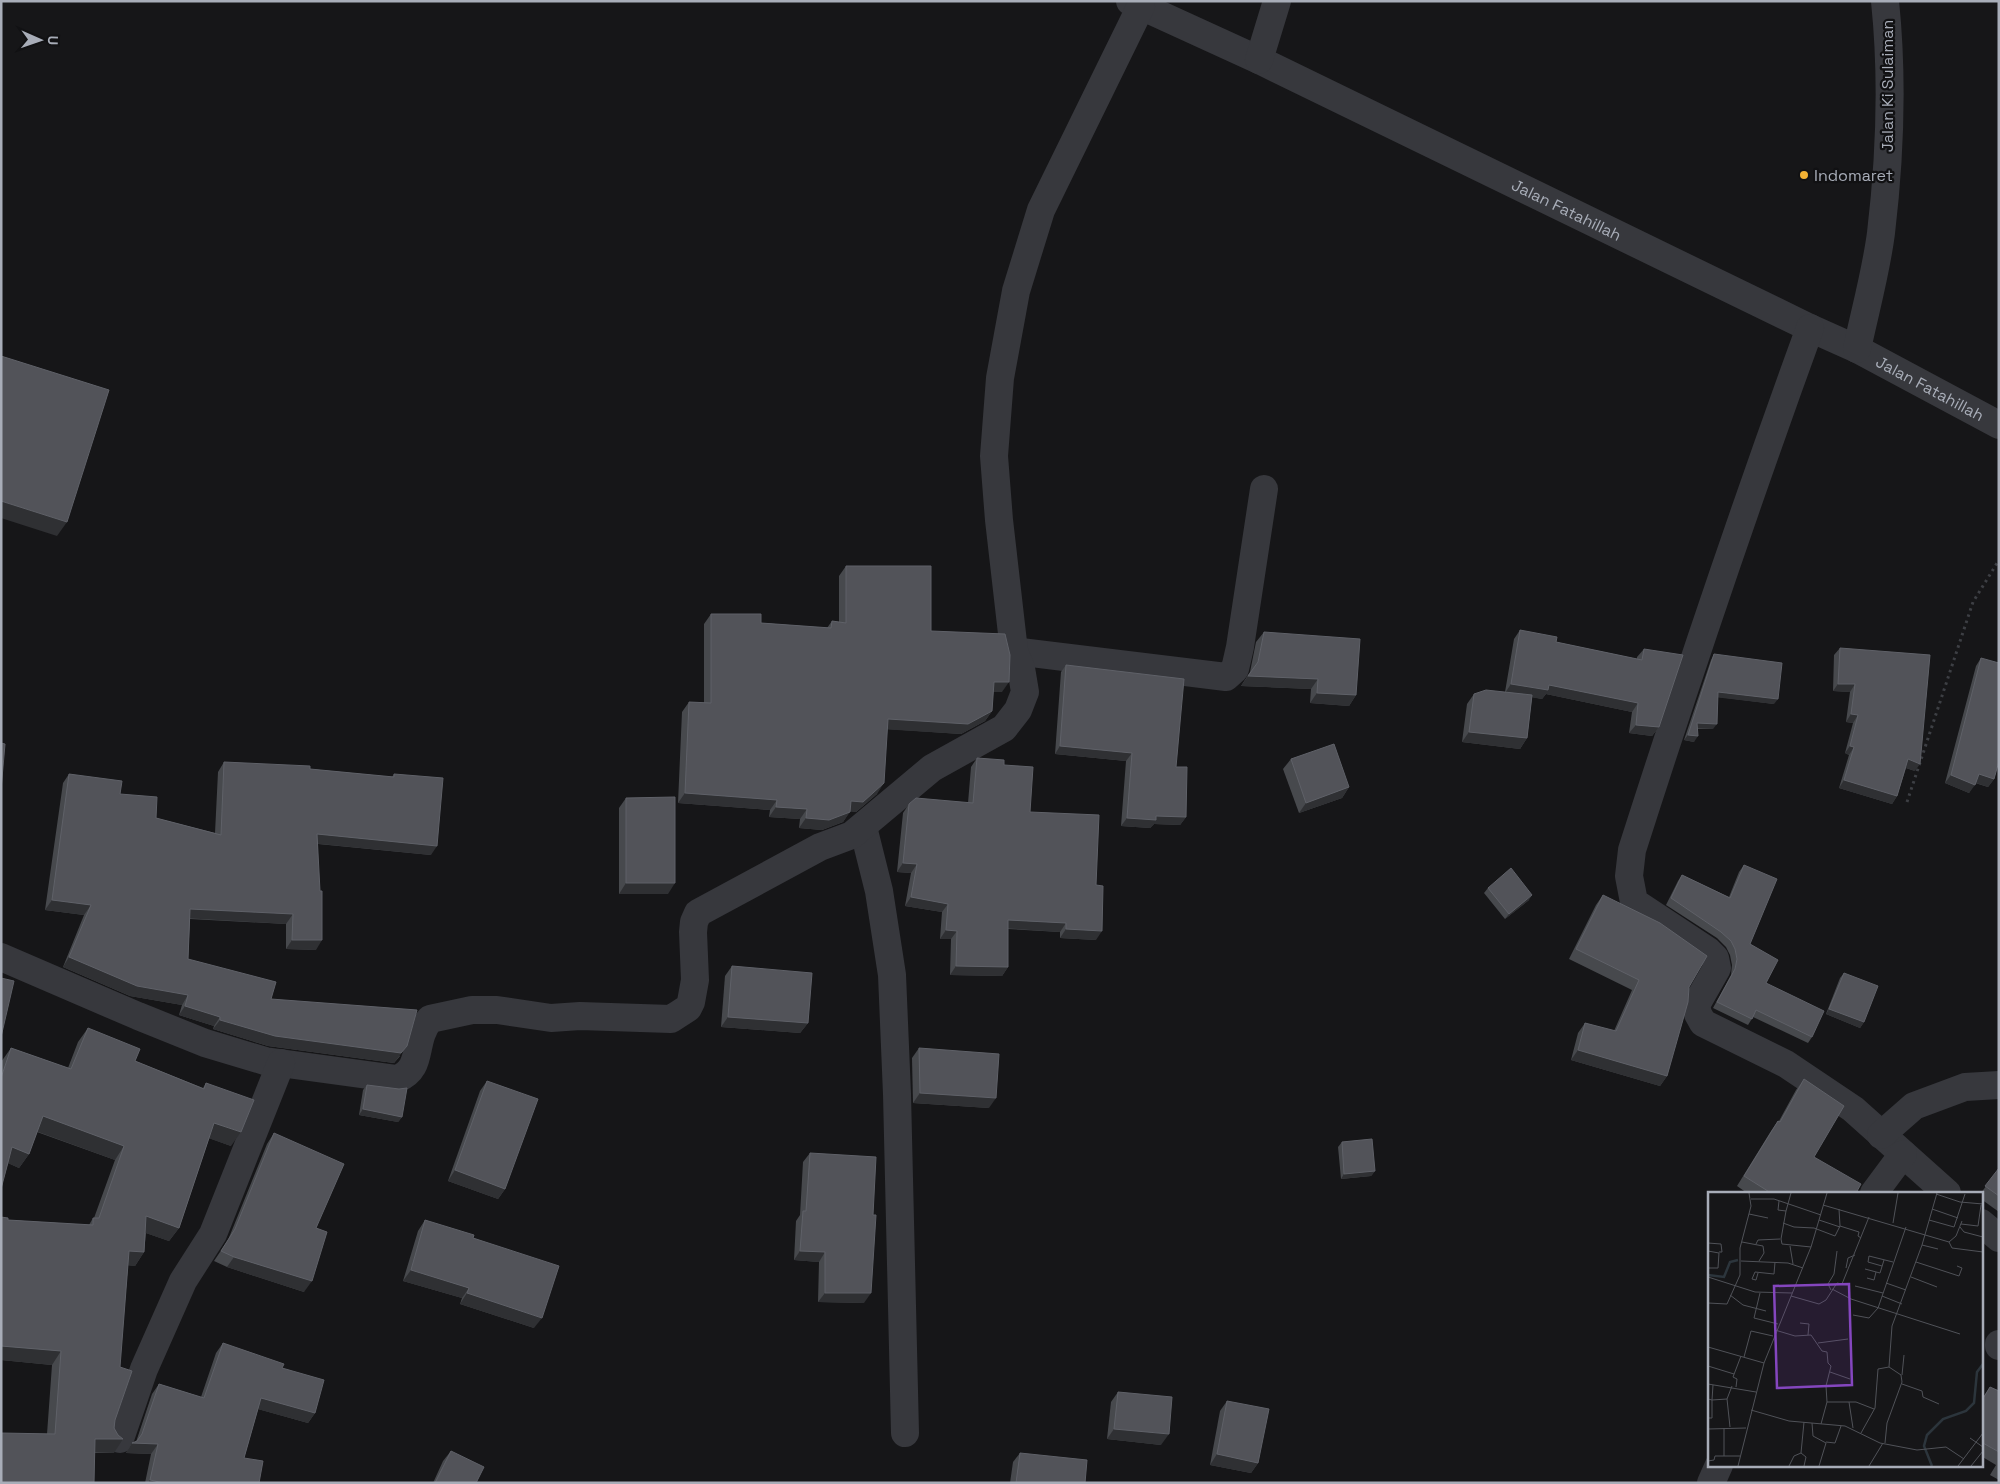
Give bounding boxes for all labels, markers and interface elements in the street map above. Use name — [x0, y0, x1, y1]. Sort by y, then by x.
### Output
north arrow — [15, 15, 65, 65]
street label: Jalan Ki Sulaiman — [1877, 20, 1898, 152]
text: U — [44, 35, 62, 45]
place label: Indomaret — [1814, 165, 1893, 186]
marker: Indomaret — [1798, 169, 1810, 181]
street label: Jalan Fatahillah — [1508, 174, 1625, 245]
street label: Jalan Fatahillah — [1872, 351, 1988, 426]
inset map — [1708, 1192, 1982, 1466]

